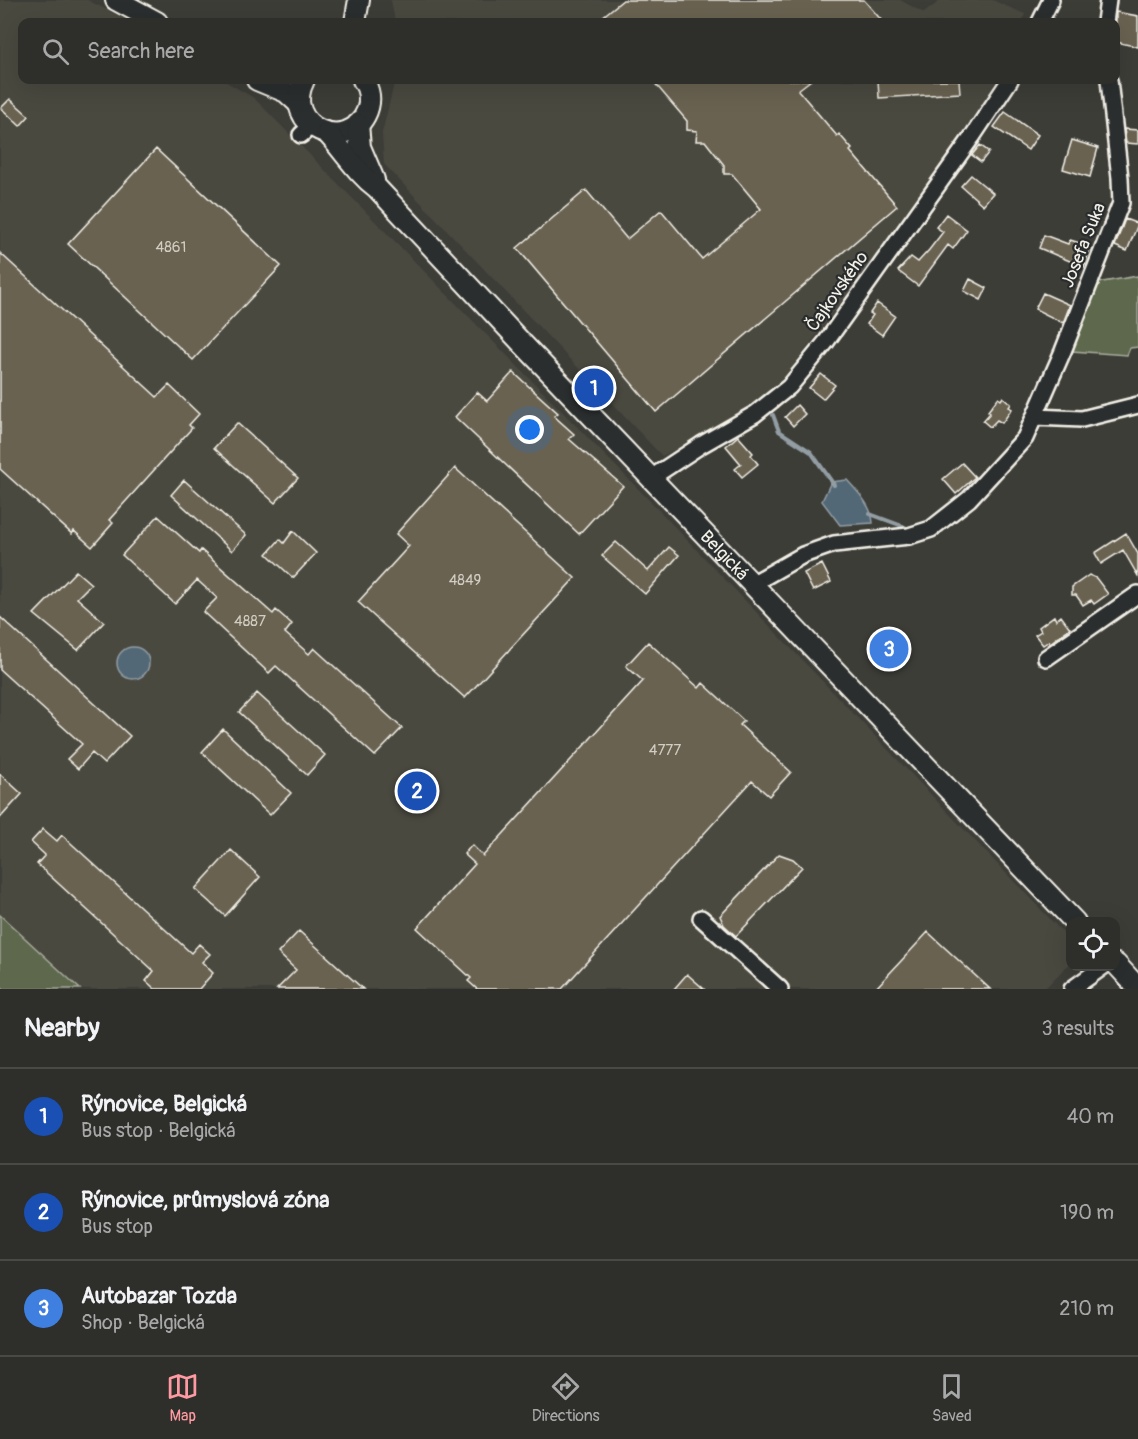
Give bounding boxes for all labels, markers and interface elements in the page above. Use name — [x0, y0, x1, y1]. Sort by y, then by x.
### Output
search box — [18, 18, 1120, 84]
icon: search — [39, 35, 72, 68]
text: Search here — [87, 37, 194, 65]
street label: Josefa Suka — [1056, 199, 1111, 291]
house number: 4861 — [156, 238, 186, 257]
street label: Čajkovského — [801, 246, 874, 336]
pin: 1 — [574, 366, 614, 410]
your location — [515, 415, 544, 444]
street label: Belgická — [695, 526, 753, 585]
house number: 4849 — [449, 571, 481, 590]
house number: 4887 — [234, 612, 266, 631]
pin: 3 — [870, 626, 908, 672]
house number: 4777 — [649, 741, 681, 760]
pin: 2 — [398, 768, 436, 814]
map controls — [1066, 917, 1120, 971]
button: locate — [1066, 917, 1120, 971]
text: Nearby — [24, 1012, 100, 1044]
text: 3 results — [1042, 1016, 1114, 1041]
text: Rýnovice, Belgická — [81, 1090, 247, 1118]
text: 1 — [40, 1104, 47, 1129]
text: 40 m — [1067, 1104, 1114, 1129]
text: Bus stop · Belgická — [81, 1118, 236, 1143]
text: Rýnovice, průmyslová zóna — [81, 1186, 330, 1214]
text: 2 — [38, 1200, 49, 1225]
text: 190 m — [1060, 1200, 1114, 1225]
text: Bus stop — [81, 1214, 153, 1239]
text: Autobazar Tozda — [81, 1282, 237, 1310]
text: 3 — [38, 1296, 49, 1321]
text: 210 m — [1059, 1296, 1114, 1321]
text: Shop · Belgická — [81, 1310, 205, 1335]
tab: Map — [166, 1370, 199, 1426]
tab: Directions — [532, 1370, 600, 1426]
tab: Saved — [932, 1370, 972, 1426]

